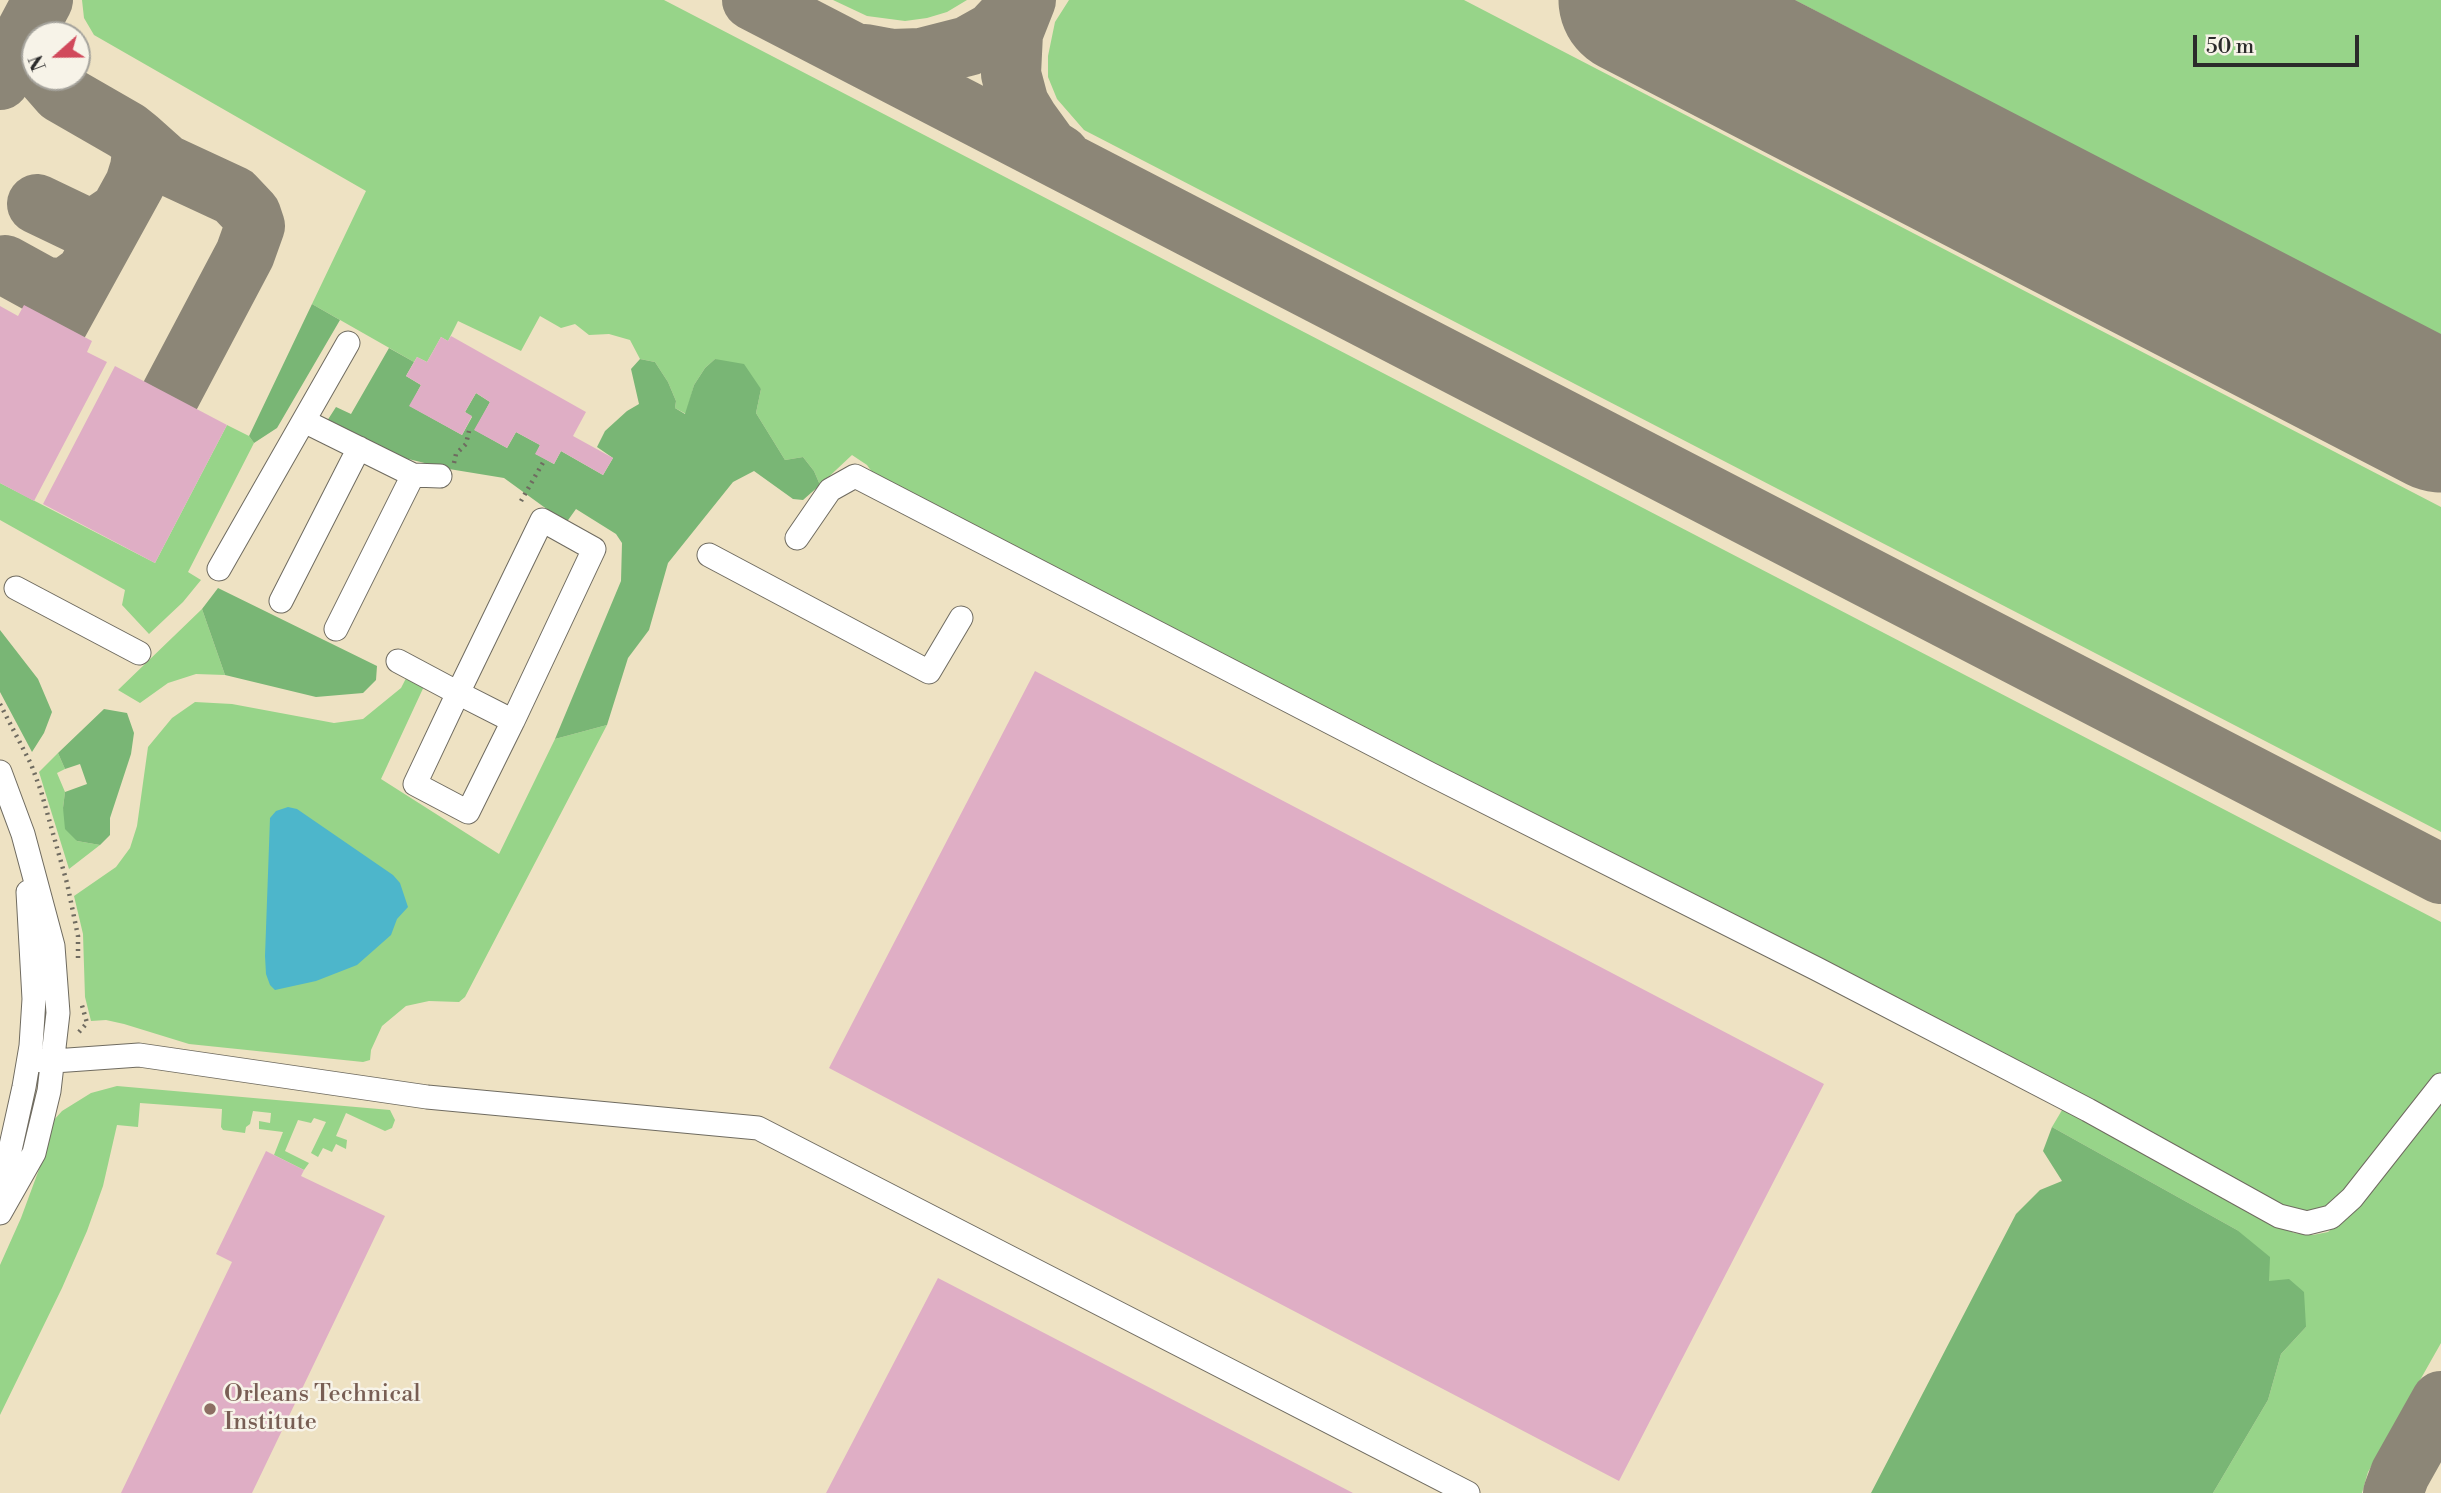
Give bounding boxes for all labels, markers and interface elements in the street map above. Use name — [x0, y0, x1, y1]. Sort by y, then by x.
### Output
north arrow — [21, 21, 91, 91]
scale bar — [2196, 21, 2362, 65]
text: 50 m — [2206, 34, 2254, 60]
text: N — [24, 51, 52, 74]
place label: Orleans Technical Institute — [224, 1381, 421, 1437]
marker: Orleans Technical Institute — [202, 1401, 218, 1417]

